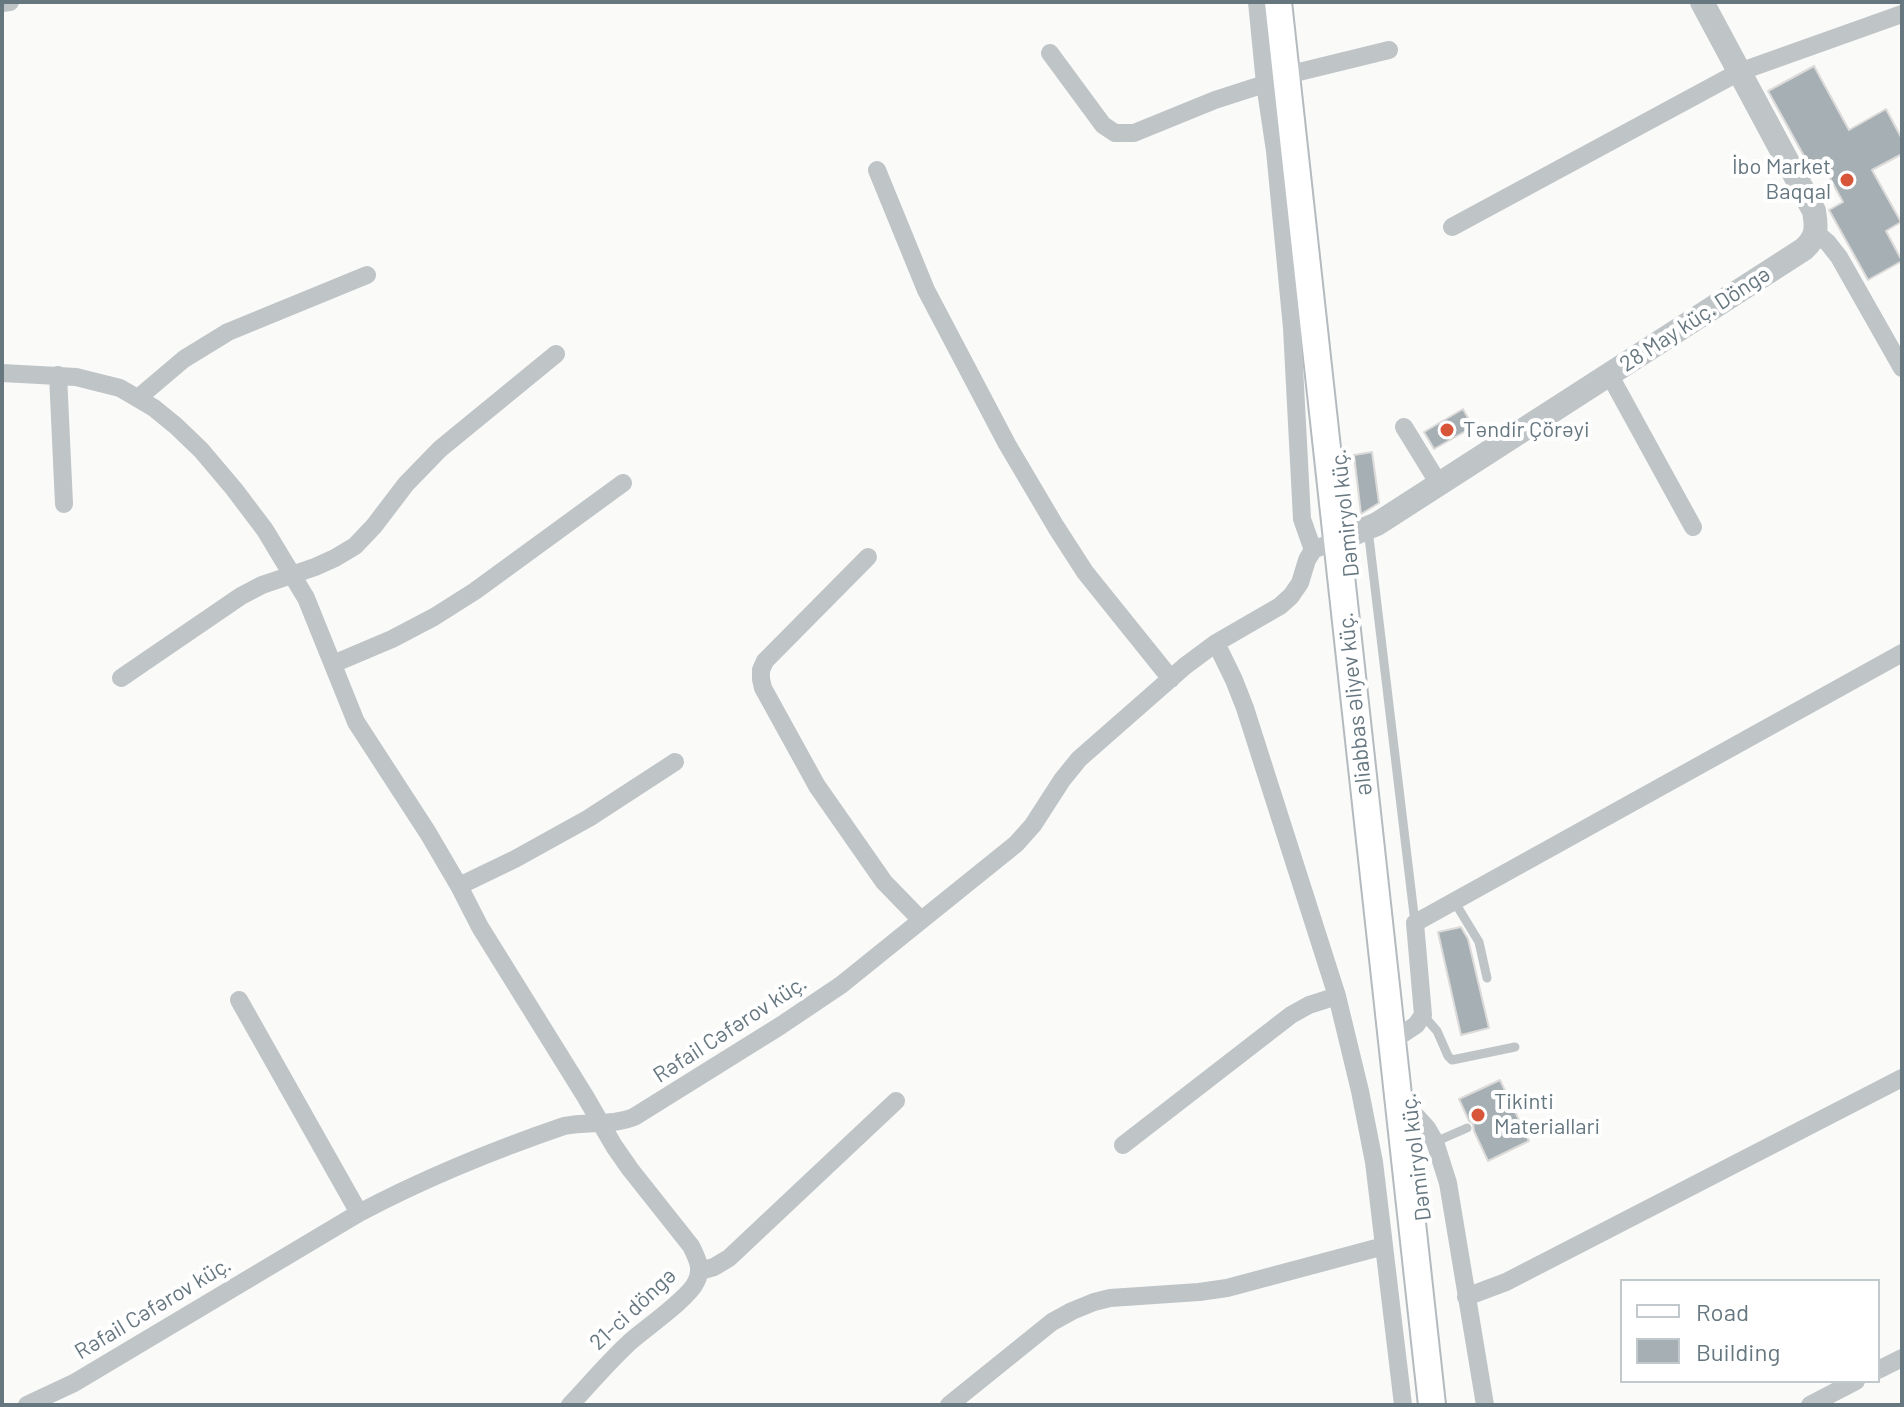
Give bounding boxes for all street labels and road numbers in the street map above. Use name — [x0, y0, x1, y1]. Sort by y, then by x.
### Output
street label: 28 May küç. Döngə — [1615, 261, 1775, 377]
street label: Dəmiryol küç. — [1325, 448, 1365, 578]
street label: Əliabbas Əliyev küç. — [1332, 611, 1378, 797]
street label: Rəfail Cəfərov küç. — [648, 970, 812, 1088]
street label: Dəmiryol küç. — [1395, 1091, 1437, 1223]
street label: Rəfail Cəfərov küç. — [70, 1251, 236, 1365]
street label: 21-ci döngə — [584, 1262, 682, 1356]

